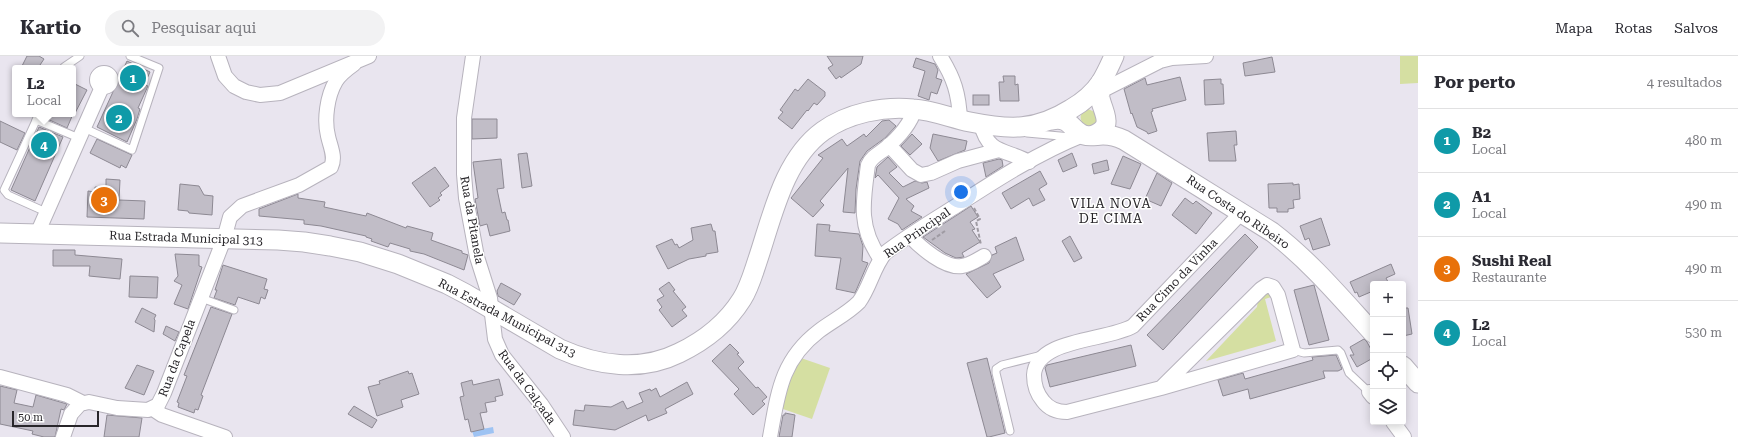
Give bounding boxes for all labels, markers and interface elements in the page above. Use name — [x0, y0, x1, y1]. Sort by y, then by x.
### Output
search box — [105, 10, 385, 46]
text: Kartio — [20, 16, 81, 39]
icon: search — [119, 17, 141, 39]
text: Pesquisar aqui — [151, 19, 256, 37]
text: Mapa — [1555, 20, 1593, 36]
text: Rotas — [1615, 20, 1652, 36]
text: Salvos — [1674, 20, 1718, 36]
pin: 1 — [120, 63, 146, 93]
popup — [12, 65, 76, 117]
text: Por perto — [1434, 72, 1515, 92]
text: L2 — [27, 75, 45, 93]
text: 4 resultados — [1647, 75, 1722, 90]
text: Local — [27, 93, 61, 108]
pin: 2 — [106, 103, 132, 133]
text: B2 — [1472, 124, 1491, 142]
pin: 4 — [31, 130, 57, 160]
text: 1 — [1443, 133, 1451, 148]
text: 480 m — [1685, 133, 1722, 148]
text: Local — [1472, 142, 1506, 157]
street label: Rua Costa do Ribeiro — [1184, 172, 1292, 252]
street label: Rua da Pitanela — [457, 175, 487, 266]
your location — [951, 182, 971, 202]
pin: 3 — [91, 185, 117, 215]
text: A1 — [1472, 188, 1491, 206]
district label: VILA NOVA DE CIMA — [1070, 196, 1152, 226]
text: 2 — [1443, 197, 1451, 212]
text: 490 m — [1685, 197, 1722, 212]
street label: Rua Principal — [881, 205, 953, 261]
text: Local — [1472, 206, 1506, 221]
street label: Rua Estrada Municipal 313 — [109, 228, 263, 248]
street label: Rua Cimo da Vinha — [1134, 235, 1221, 325]
text: Sushi Real — [1472, 252, 1551, 270]
text: 3 — [1443, 261, 1451, 276]
text: 490 m — [1685, 261, 1722, 276]
text: Restaurante — [1472, 270, 1547, 285]
street label: Rua Estrada Municipal 313 — [436, 276, 578, 360]
map controls — [1370, 281, 1406, 425]
button: + — [1370, 281, 1406, 317]
text: L2 — [1472, 316, 1490, 334]
street label: Rua da Capela — [156, 317, 198, 399]
button: − — [1370, 317, 1406, 353]
text: 4 — [1443, 325, 1451, 340]
text: 530 m — [1685, 325, 1722, 340]
text: Local — [1472, 334, 1506, 349]
street label: Rua da Calçada — [495, 347, 559, 427]
button: locate — [1370, 353, 1406, 389]
button: layers — [1370, 389, 1406, 425]
scale bar — [12, 409, 99, 428]
text: 50 m — [18, 411, 43, 424]

